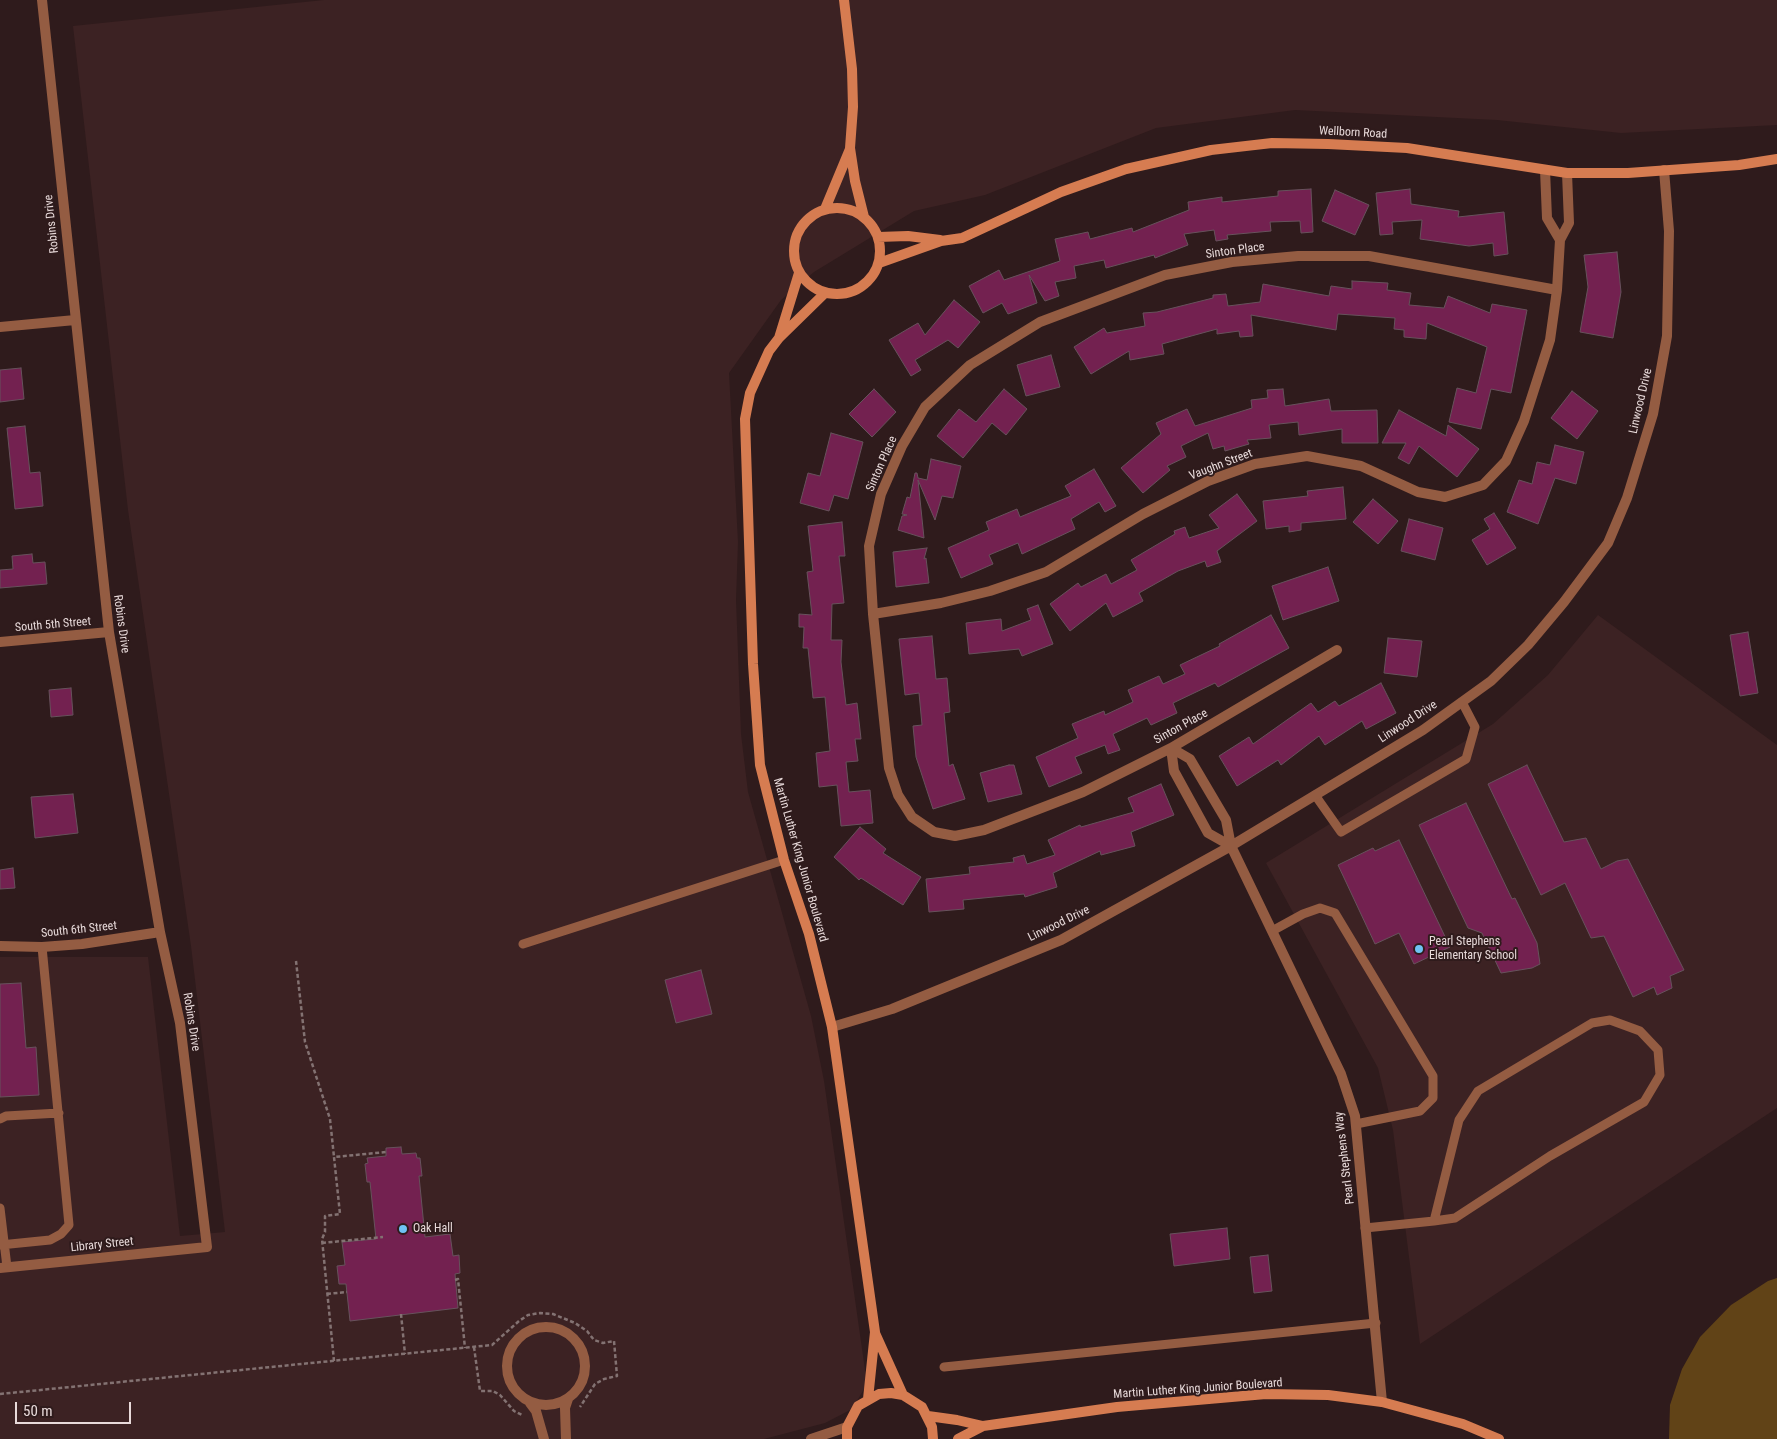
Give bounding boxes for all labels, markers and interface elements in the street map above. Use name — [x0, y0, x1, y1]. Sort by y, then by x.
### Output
street label: Wellborn Road — [1318, 124, 1388, 142]
street label: Robins Drive — [42, 194, 62, 254]
street label: Sinton Place — [1205, 240, 1265, 262]
street label: Linwood Drive — [1626, 367, 1656, 435]
street label: Sinton Place — [863, 434, 901, 494]
street label: Vaughn Street — [1187, 446, 1255, 484]
street label: Robins Drive — [110, 594, 132, 654]
street label: South 5th Street — [14, 615, 92, 635]
street label: Linwood Drive — [1376, 698, 1440, 746]
street label: Sinton Place — [1152, 706, 1210, 748]
street label: Martin Luther King Junior Boulevard — [770, 776, 830, 944]
street label: Linwood Drive — [1026, 903, 1092, 945]
street label: South 6th Street — [40, 919, 118, 941]
place label: Pearl Stephens Elementary School — [1429, 935, 1517, 963]
marker: Pearl Stephens Elementary School — [1413, 943, 1425, 955]
street label: Robins Drive — [179, 992, 203, 1052]
street label: Pearl Stephens Way — [1332, 1111, 1358, 1205]
place label: Oak Hall — [413, 1222, 453, 1236]
marker: Oak Hall — [397, 1223, 409, 1235]
street label: Library Street — [70, 1235, 134, 1255]
street label: Martin Luther King Junior Boulevard — [1113, 1376, 1283, 1402]
scale bar — [18, 1392, 134, 1424]
text: 50 m — [23, 1402, 53, 1420]

